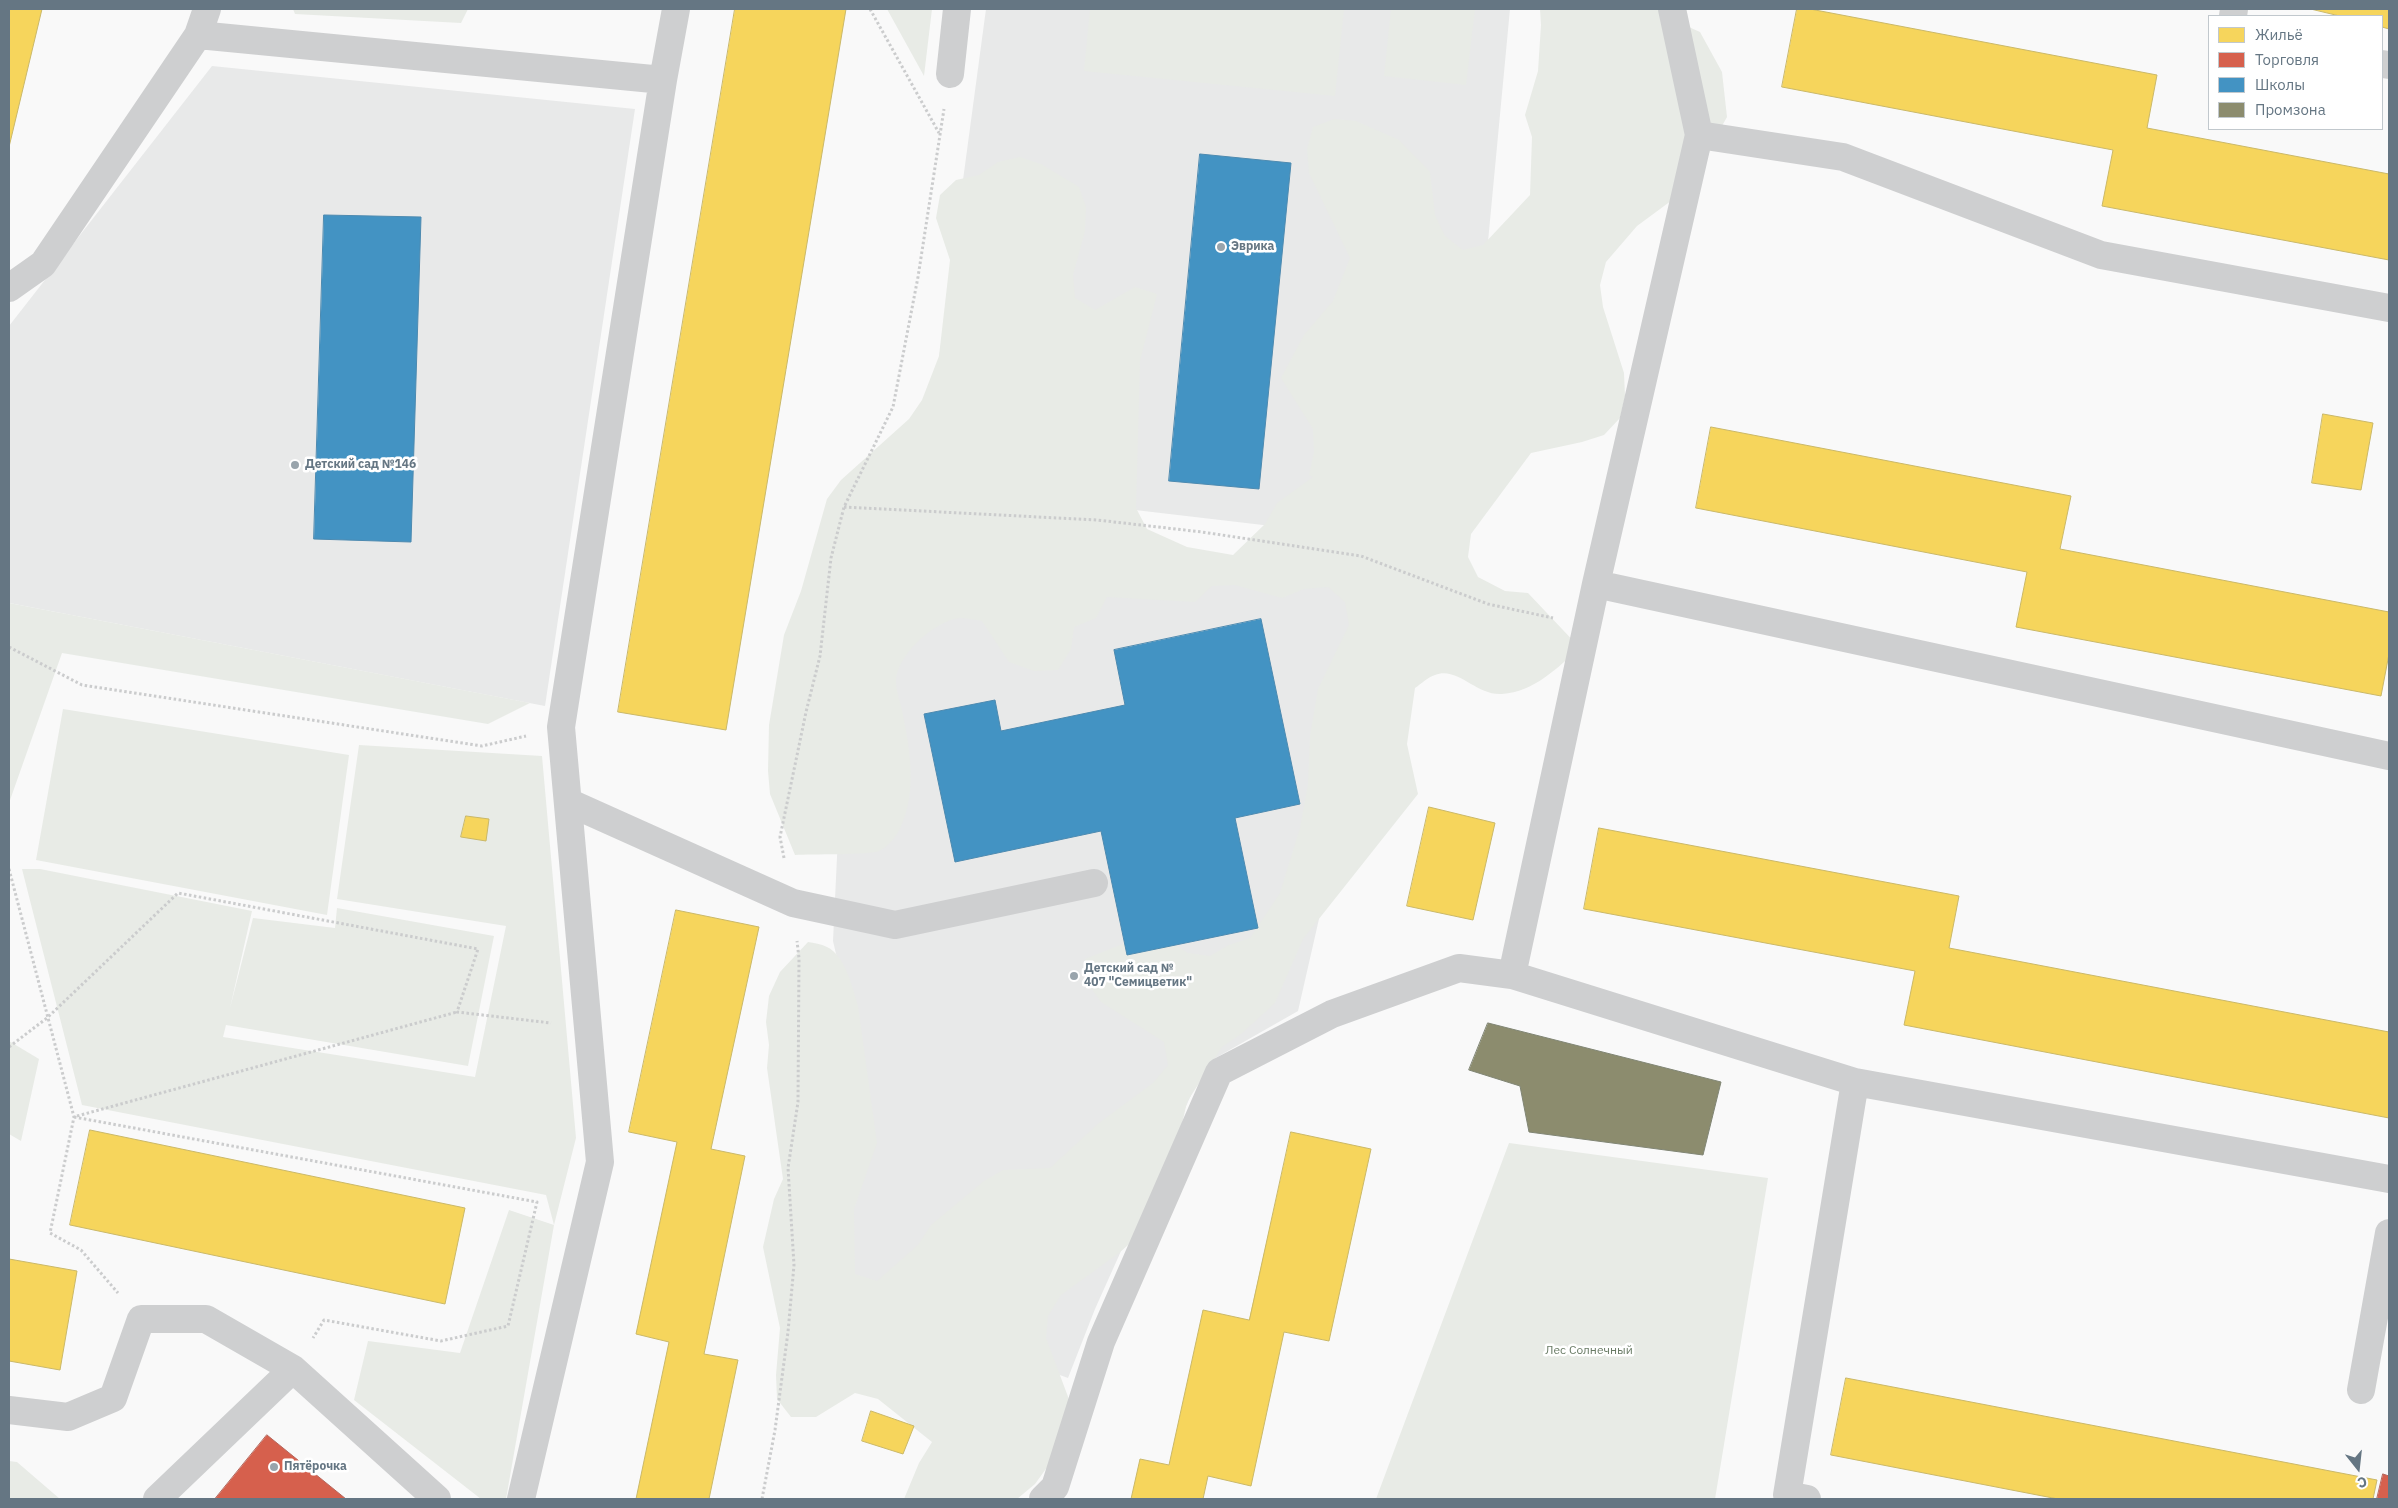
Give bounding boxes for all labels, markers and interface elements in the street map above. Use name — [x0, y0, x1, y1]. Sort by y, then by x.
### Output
legend — [2208, 15, 2383, 130]
text: Жильё — [2255, 25, 2303, 44]
text: Торговля — [2255, 50, 2319, 69]
text: Школы — [2255, 75, 2305, 94]
text: Промзона — [2255, 100, 2326, 119]
place label: Эврика — [1231, 240, 1274, 254]
marker: Эврика — [1215, 241, 1227, 253]
place label: Детский сад №146 — [305, 458, 416, 472]
marker: Детский сад №146 — [289, 459, 301, 471]
place label: Детский сад № 407 "Семицветик" — [1084, 962, 1192, 990]
marker: Детский сад № 407 "Семицветик" — [1068, 970, 1080, 982]
park label: Лес Солнечный — [1545, 1344, 1633, 1358]
north arrow — [2333, 1443, 2383, 1493]
place label: Пятёрочка — [284, 1460, 347, 1474]
marker: Пятёрочка — [268, 1461, 280, 1473]
text: С — [2355, 1473, 2369, 1492]

